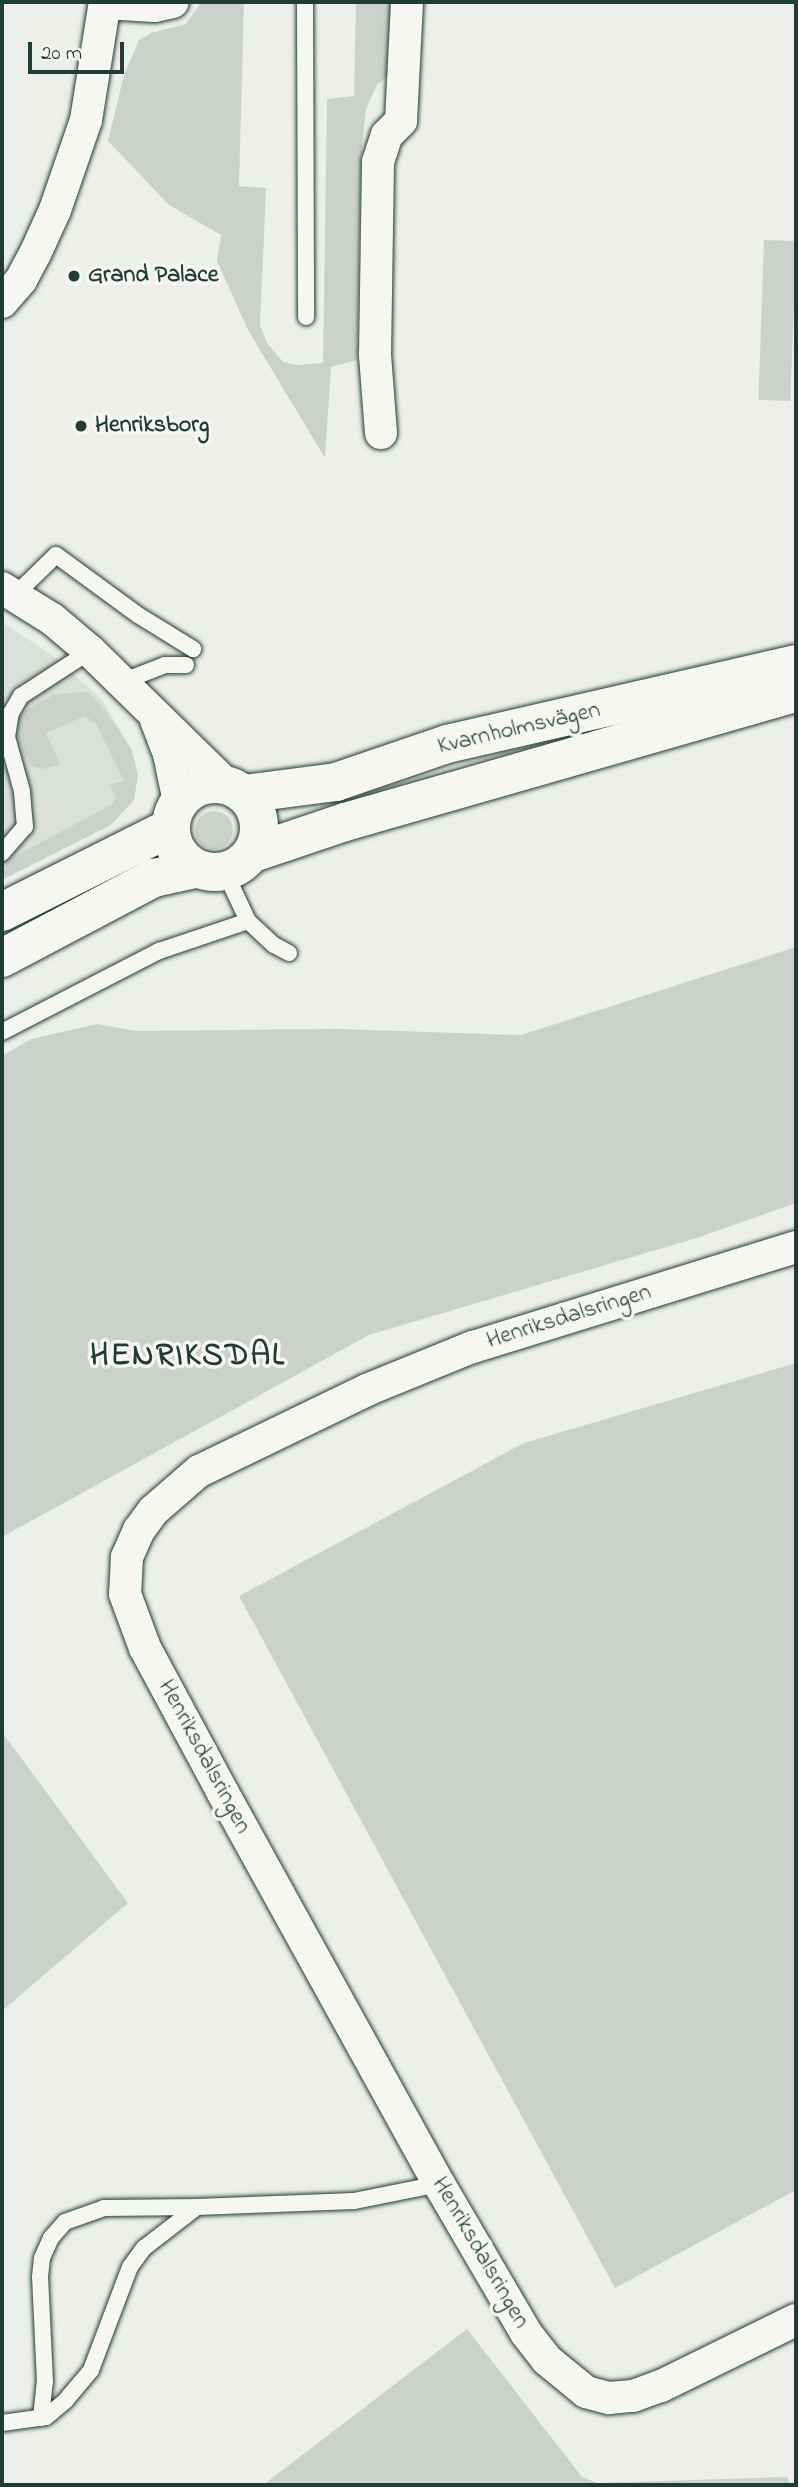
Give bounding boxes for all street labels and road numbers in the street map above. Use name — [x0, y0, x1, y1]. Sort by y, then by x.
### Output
street label: Kvarnholmsvägen — [435, 696, 603, 762]
street label: Henriksdalsringen — [483, 1278, 655, 1356]
street label: Henriksdalsringen — [151, 1675, 257, 1839]
street label: Henriksdalsringen — [425, 2172, 535, 2334]

